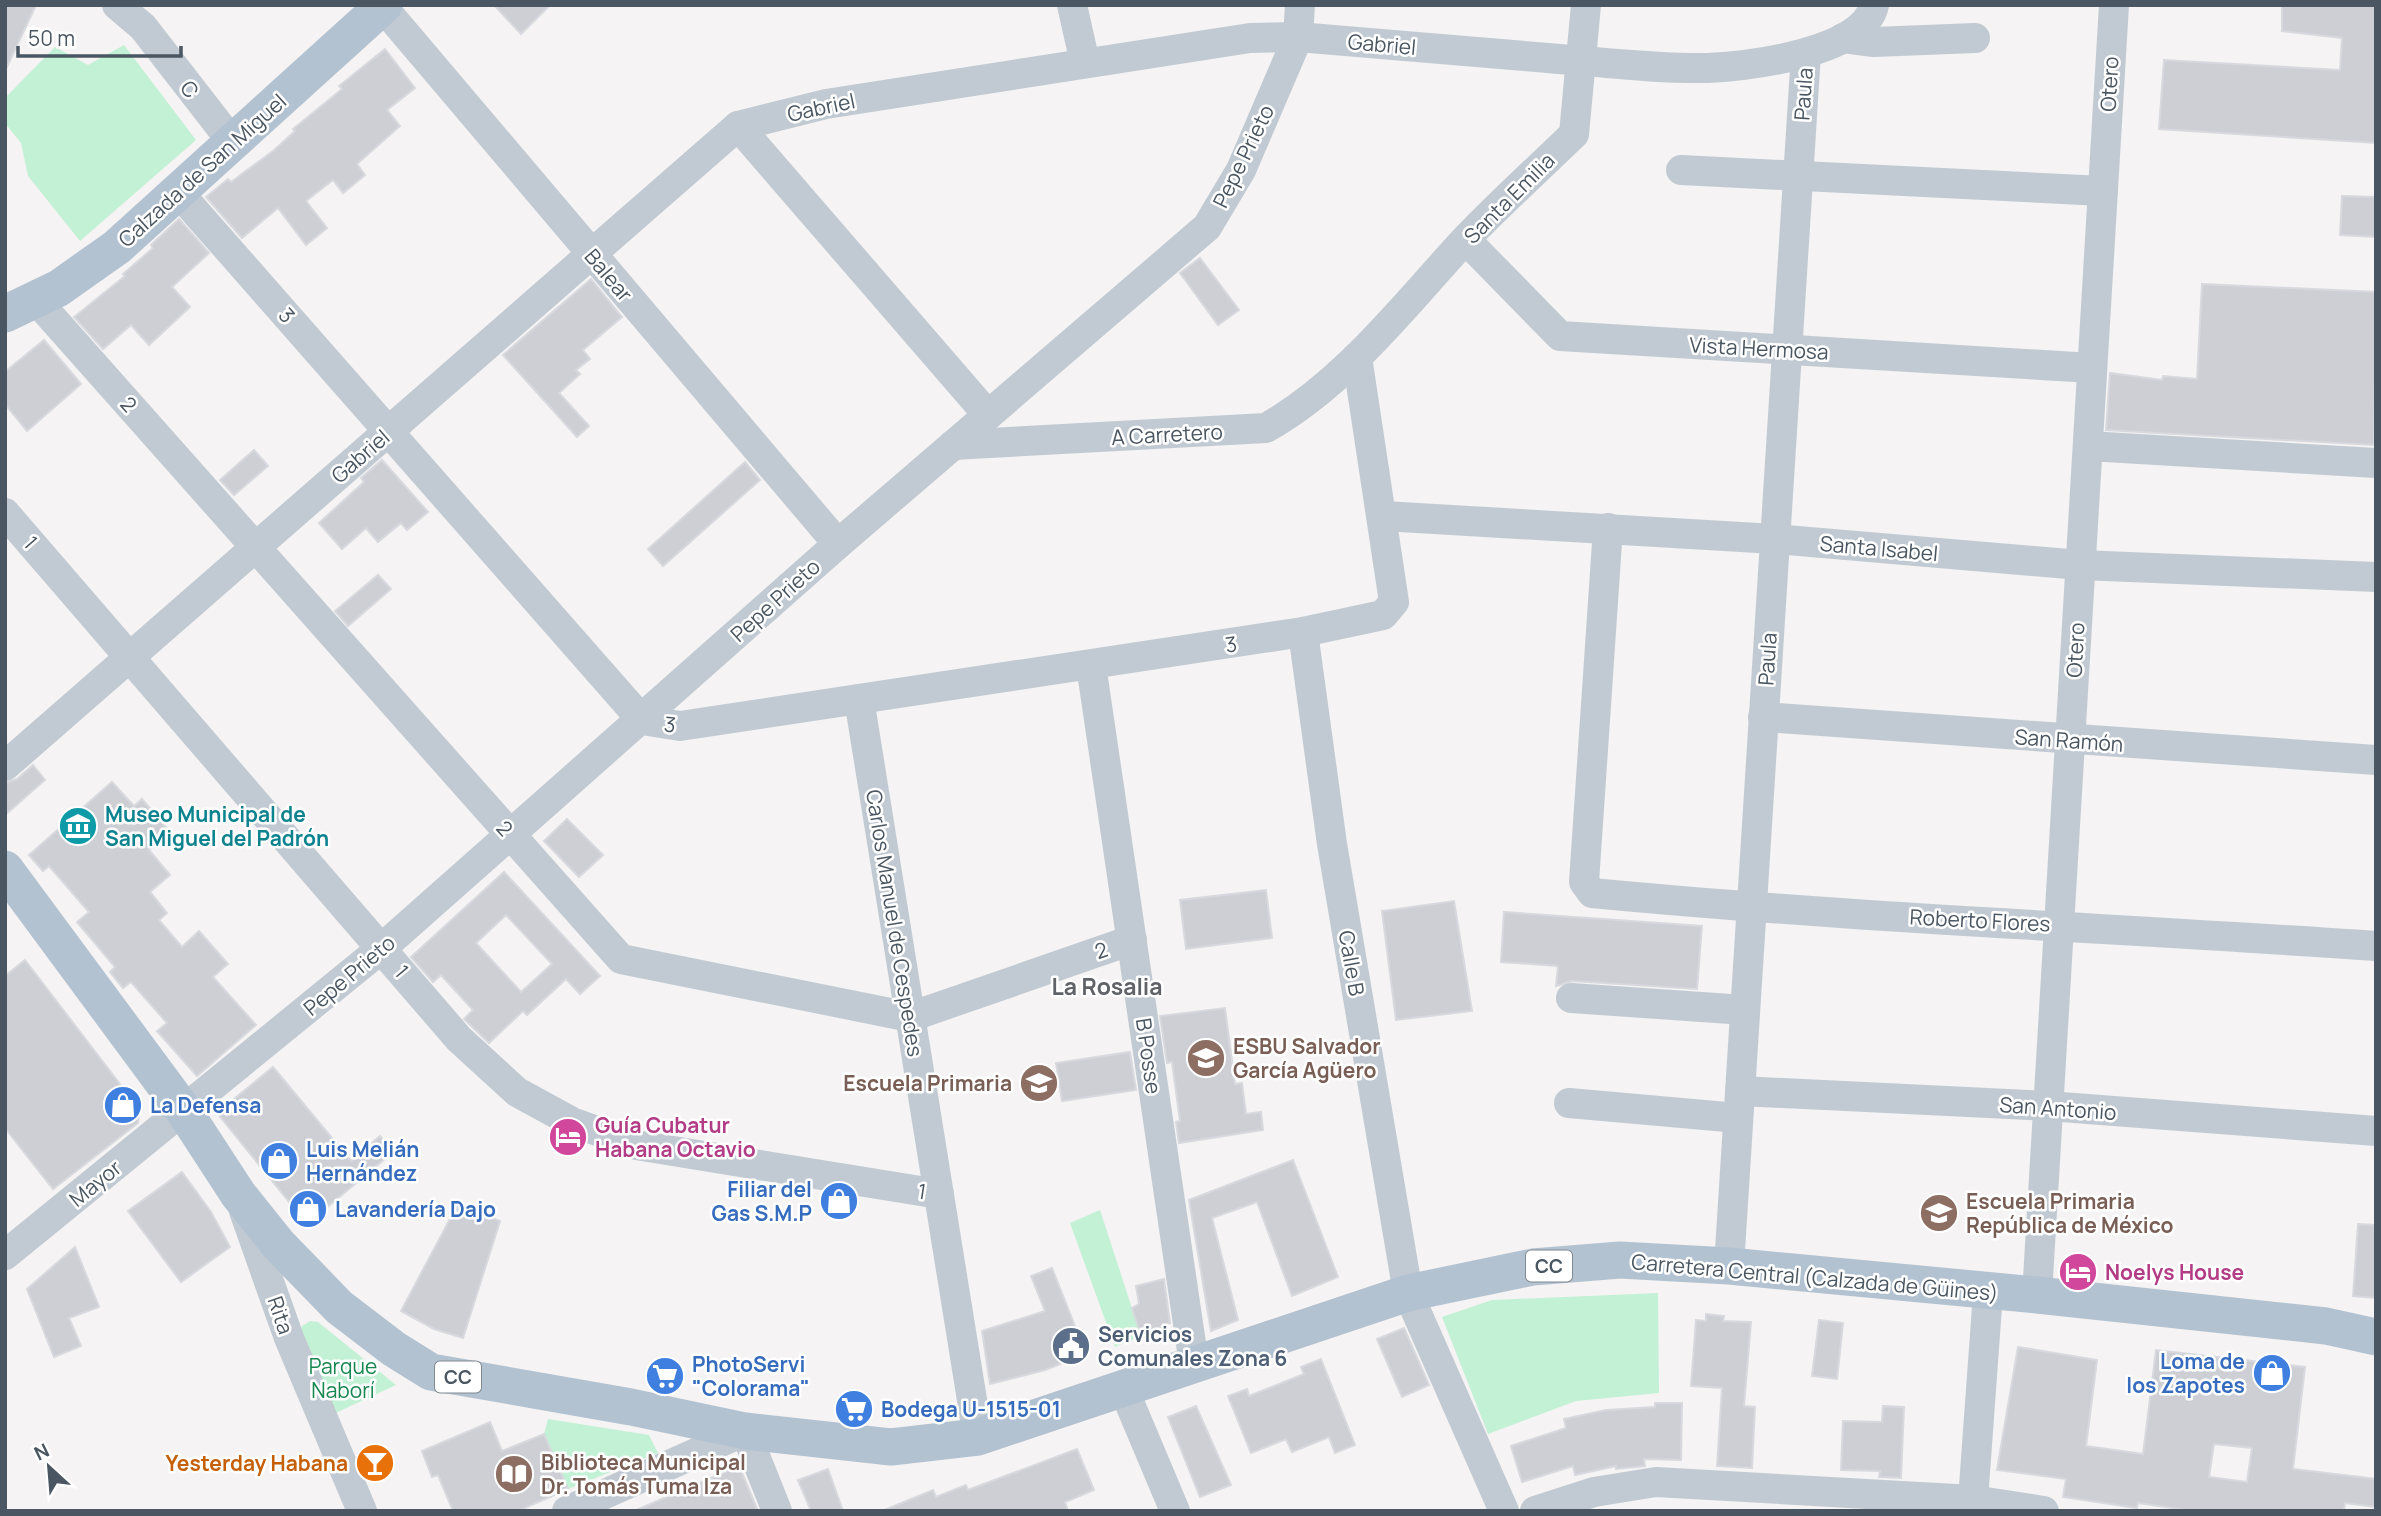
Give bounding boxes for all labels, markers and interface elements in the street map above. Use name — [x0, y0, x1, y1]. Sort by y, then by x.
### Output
scale bar — [18, 14, 180, 58]
text: 50 m — [28, 24, 75, 52]
street label: Gabriel — [1347, 27, 1417, 61]
street label: Otero — [2094, 56, 2124, 112]
street label: Paula — [1787, 67, 1819, 121]
street label: C — [174, 74, 206, 104]
street label: Gabriel — [785, 86, 857, 128]
street label: Calzada de San Miguel — [112, 87, 292, 253]
street label: Pepe Prieto — [1206, 100, 1280, 212]
street label: Santa Emilia — [1458, 147, 1560, 249]
street label: Balear — [579, 243, 640, 308]
street label: 3 — [273, 301, 301, 329]
street label: Vista Hermosa — [1689, 330, 1829, 366]
street label: 2 — [115, 390, 143, 418]
street label: A Carretero — [1111, 417, 1223, 451]
street label: Gabriel — [325, 423, 395, 489]
street label: Santa Isabel — [1819, 529, 1939, 567]
street label: 1 — [18, 530, 44, 554]
street label: Pepe Prieto — [724, 552, 826, 648]
street label: Otero — [2060, 622, 2090, 678]
street label: 3 — [1223, 629, 1239, 659]
street label: Paula — [1751, 632, 1783, 686]
street label: 3 — [663, 709, 677, 739]
street label: San Ramón — [2014, 722, 2124, 758]
street label: Carlos Manuel de Cespedes — [860, 787, 930, 1059]
place label: Museo Municipal de San Miguel del Padrón — [105, 800, 329, 852]
museum icon: Museo Municipal de San Miguel del Padrón — [57, 805, 99, 847]
street label: 2 — [491, 814, 519, 842]
street label: Roberto Flores — [1909, 902, 2051, 938]
street label: Pepe Prieto — [297, 928, 401, 1022]
street label: Calle B — [1332, 928, 1372, 998]
street label: 2 — [1091, 935, 1111, 965]
street label: 1 — [389, 959, 415, 983]
district label: La Rosalia — [1051, 970, 1163, 1002]
street label: B Posse — [1130, 1016, 1168, 1096]
place label: ESBU Salvador García Agüero — [1233, 1032, 1381, 1084]
school or university icon: ESBU Salvador García Agüero — [1185, 1037, 1227, 1079]
school or university icon: Escuela Primaria — [1018, 1062, 1060, 1104]
place label: Escuela Primaria — [843, 1069, 1012, 1097]
shop icon: La Defensa — [102, 1084, 144, 1126]
street label: San Antonio — [1999, 1090, 2117, 1126]
place label: La Defensa — [150, 1091, 261, 1119]
place label: Guía Cubatur Habana Octavio — [595, 1111, 756, 1163]
hotel icon: Guía Cubatur Habana Octavio — [547, 1116, 589, 1158]
place label: Luis Melián Hernández — [306, 1135, 419, 1187]
shop icon: Luis Melián Hernández — [258, 1140, 300, 1182]
street label: Mayor — [63, 1153, 127, 1213]
place label: Filiar del Gas S.M.P — [712, 1175, 812, 1227]
street label: 1 — [916, 1177, 928, 1205]
shop icon: Filiar del Gas S.M.P — [818, 1180, 860, 1222]
place label: Escuela Primaria República de México — [1966, 1187, 2173, 1239]
shop icon: Lavandería Dajo — [287, 1188, 329, 1230]
school or university icon: Escuela Primaria República de México — [1918, 1192, 1960, 1234]
place label: Lavandería Dajo — [335, 1195, 496, 1223]
street label: Carretera Central (Calzada de Güines) — [1630, 1247, 2000, 1307]
road number: CC — [1526, 1250, 1572, 1282]
hotel icon: Noelys House — [2057, 1251, 2099, 1293]
place label: Noelys House — [2105, 1258, 2244, 1286]
street label: Rita — [262, 1292, 300, 1338]
place label: Servicios Comunales Zona 6 — [1098, 1320, 1287, 1372]
public building icon: Servicios Comunales Zona 6 — [1050, 1325, 1092, 1367]
place label: Loma de los Zapotes — [2126, 1347, 2245, 1399]
place label: PhotoServi "Colorama" — [692, 1350, 810, 1402]
park label: Parque Naborí — [309, 1352, 377, 1404]
shop icon: Loma de los Zapotes — [2251, 1352, 2293, 1394]
supermarket icon: PhotoServi "Colorama" — [644, 1355, 686, 1397]
road number: CC — [435, 1362, 481, 1392]
supermarket icon: Bodega U-1515-01 — [833, 1388, 875, 1430]
place label: Bodega U-1515-01 — [881, 1395, 1061, 1423]
north arrow — [14, 1432, 84, 1502]
text: N — [30, 1437, 53, 1466]
bar icon: Yesterday Habana — [354, 1442, 396, 1484]
place label: Biblioteca Municipal Dr. Tomás Tuma Iza — [541, 1448, 746, 1500]
place label: Yesterday Habana — [166, 1449, 348, 1477]
library icon: Biblioteca Municipal Dr. Tomás Tuma Iza — [493, 1453, 535, 1495]

